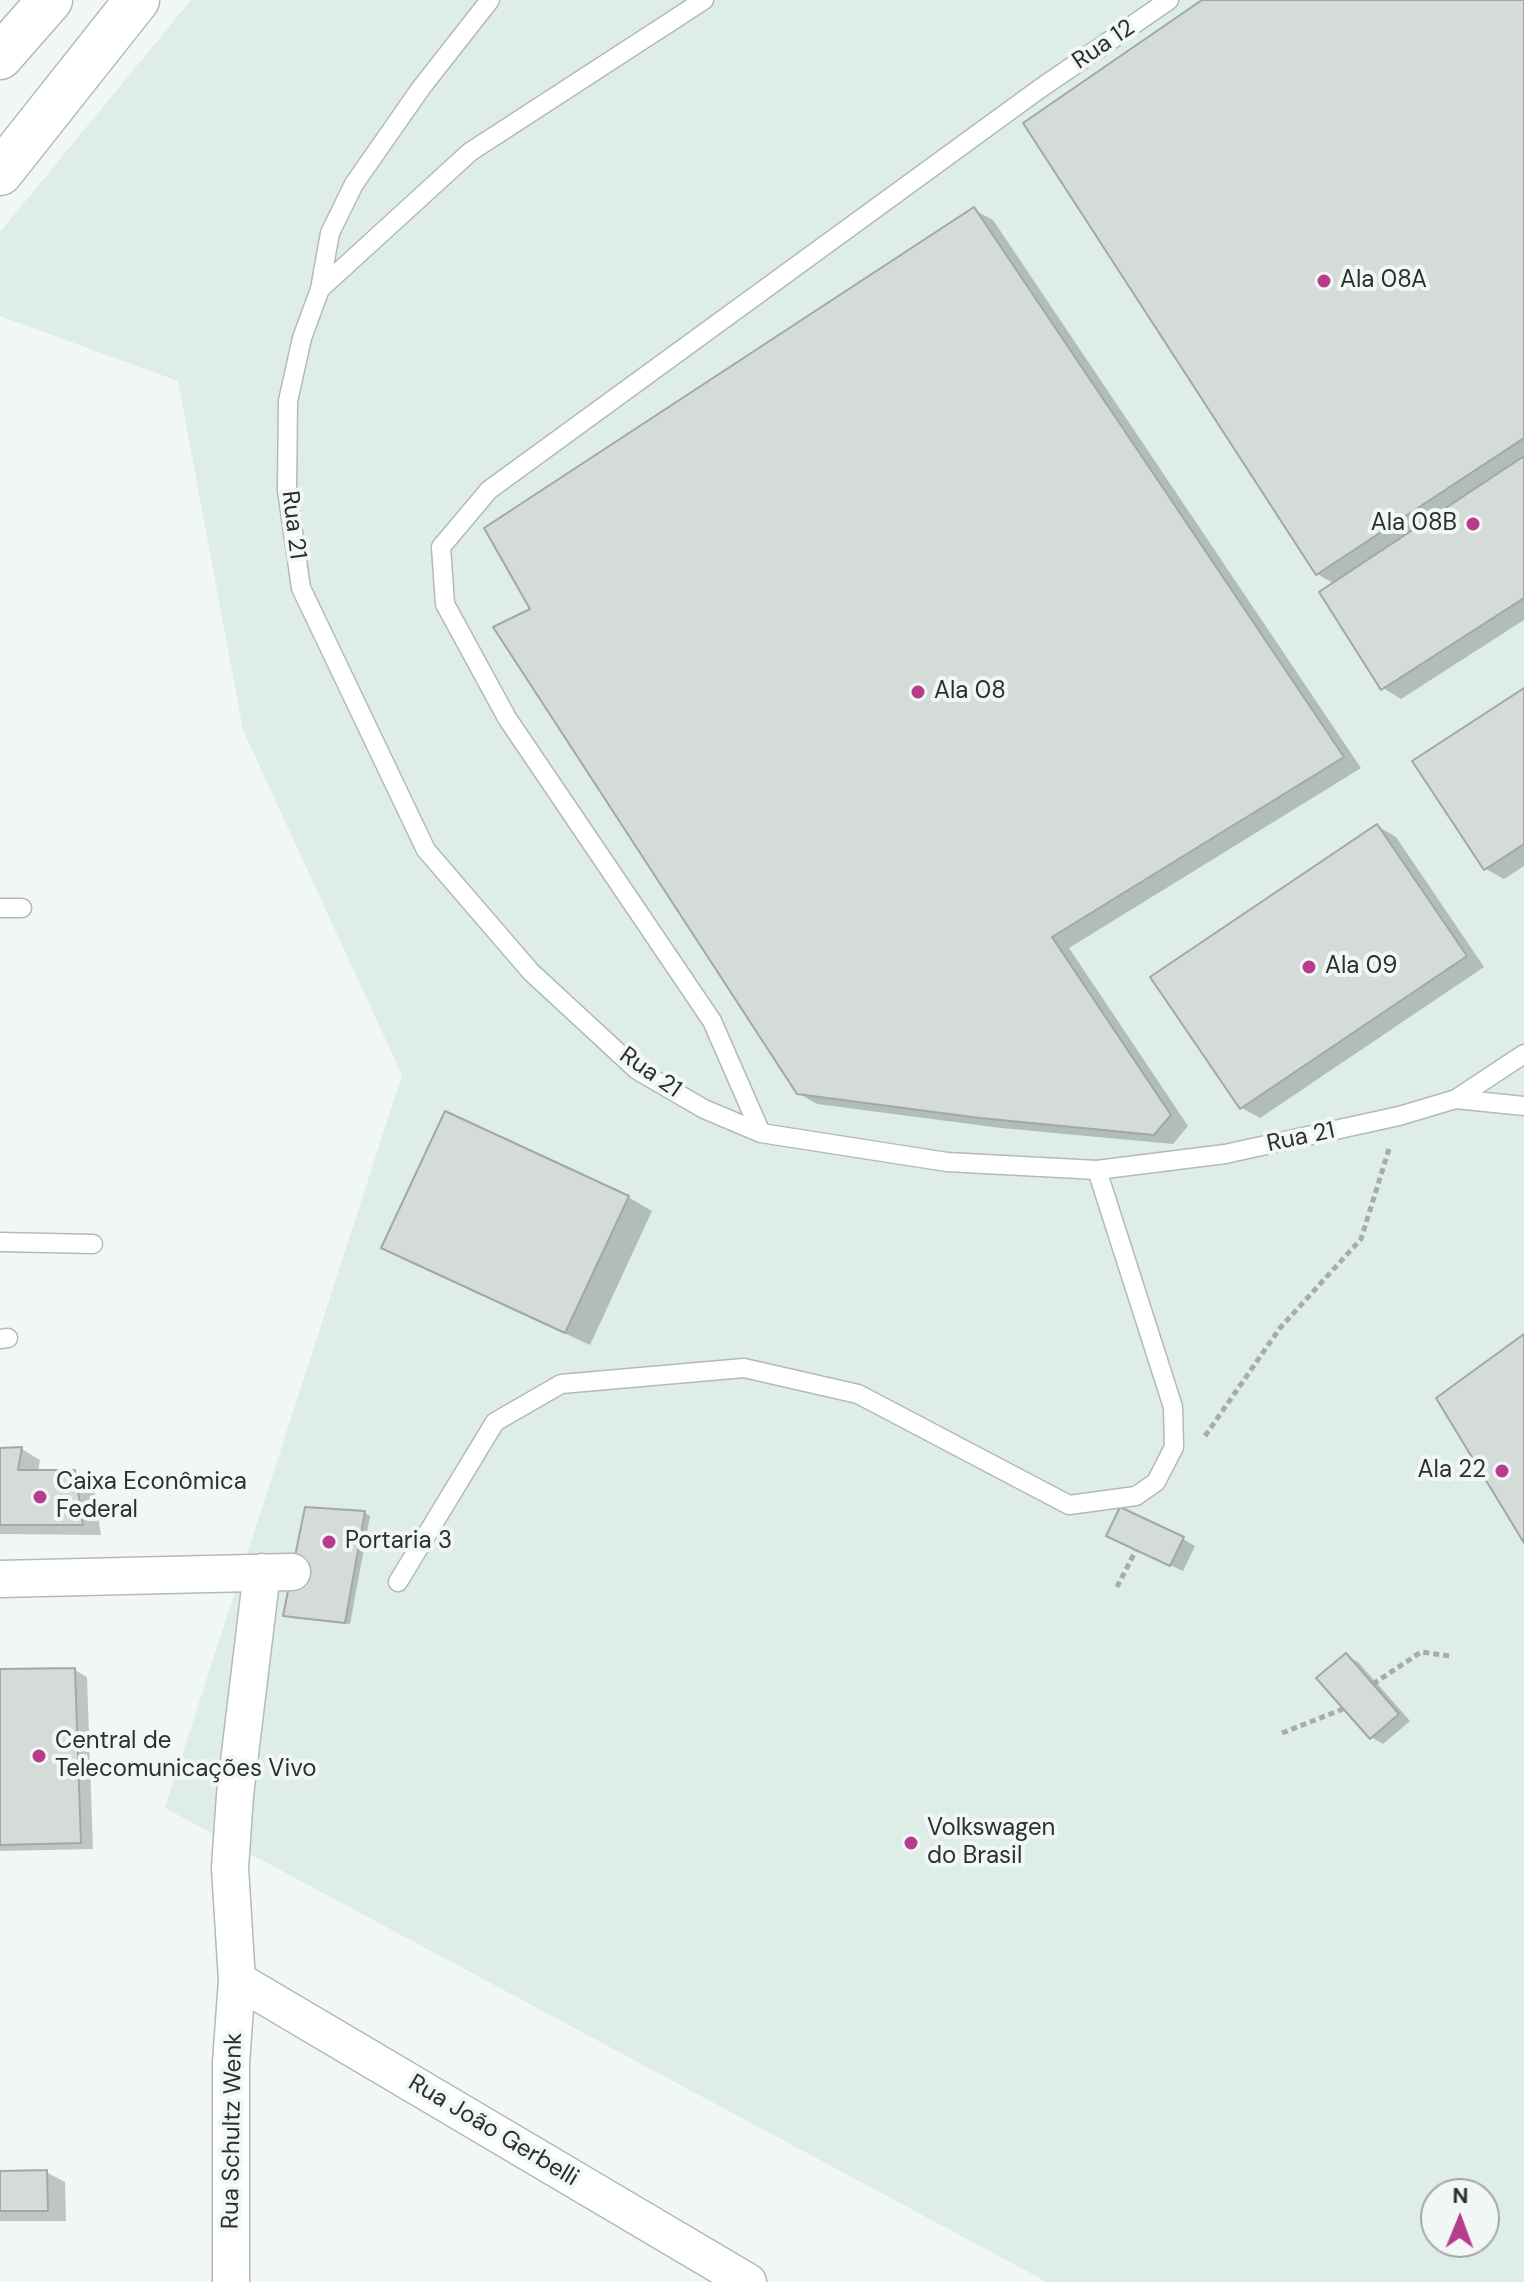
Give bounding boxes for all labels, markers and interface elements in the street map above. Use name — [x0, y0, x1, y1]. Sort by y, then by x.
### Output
street label: Rua 12 — [1067, 14, 1141, 76]
place label: Ala 08A — [1340, 267, 1427, 295]
marker: Ala 08A — [1315, 272, 1333, 290]
street label: Rua 21 — [275, 489, 311, 561]
place label: Ala 08B — [1371, 510, 1457, 538]
marker: Ala 08B — [1464, 515, 1482, 533]
place label: Ala 08 — [934, 678, 1006, 706]
marker: Ala 08 — [909, 683, 927, 701]
place label: Ala 09 — [1325, 953, 1397, 981]
marker: Ala 09 — [1300, 958, 1318, 976]
street label: Rua 21 — [614, 1041, 686, 1105]
street label: Rua 21 — [1264, 1117, 1338, 1159]
place label: Ala 22 — [1418, 1457, 1486, 1485]
marker: Ala 22 — [1493, 1462, 1511, 1480]
place label: Caixa Econômica Federal — [56, 1469, 247, 1525]
marker: Caixa Econômica Federal — [31, 1488, 49, 1506]
place label: Portaria 3 — [345, 1528, 452, 1556]
marker: Portaria 3 — [320, 1533, 338, 1551]
place label: Central de Telecomunicações Vivo — [55, 1728, 316, 1784]
marker: Central de Telecomunicações Vivo — [30, 1747, 48, 1765]
place label: Volkswagen do Brasil — [927, 1815, 1055, 1871]
marker: Volkswagen do Brasil — [902, 1834, 920, 1852]
street label: Rua Schultz Wenk — [217, 2033, 249, 2229]
street label: Rua João Gerbelli — [403, 2069, 583, 2193]
north arrow — [1420, 2178, 1500, 2258]
text: N — [1452, 2181, 1469, 2210]

